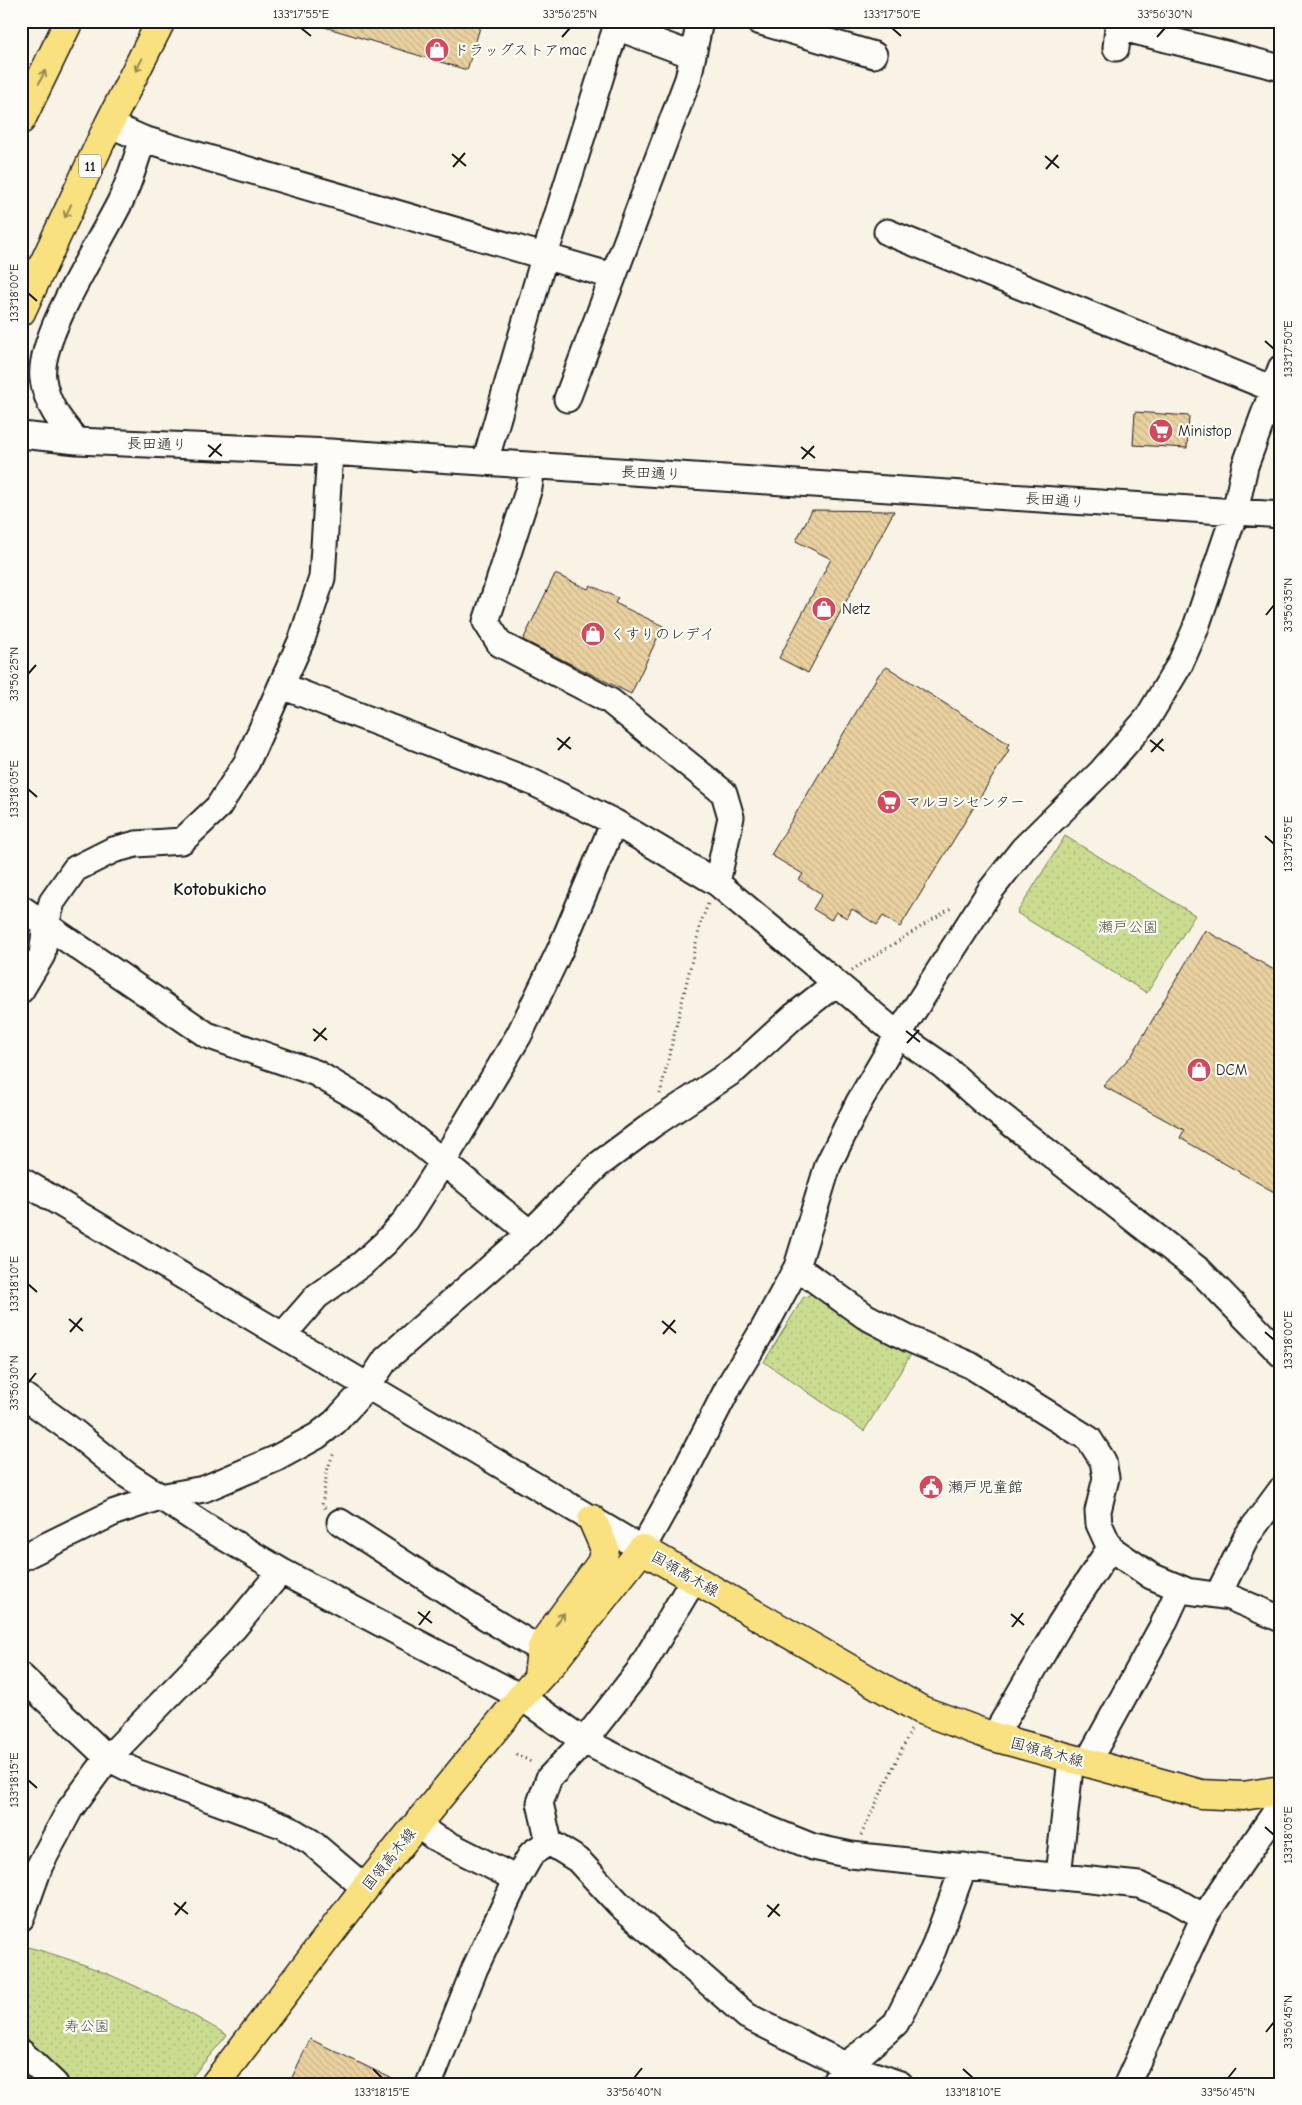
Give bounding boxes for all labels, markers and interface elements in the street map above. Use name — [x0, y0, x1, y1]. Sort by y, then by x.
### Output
text: 133°17'55"E — [273, 7, 329, 21]
text: 33°56'25"N — [543, 7, 597, 21]
text: 133°17'50"E — [864, 7, 921, 21]
text: 33°56'30"N — [1137, 7, 1193, 21]
shop icon: ドラッグストアmac — [424, 37, 450, 63]
place label: ドラッグストアmac — [454, 41, 587, 59]
one-way arrow — [134, 57, 143, 72]
one-way arrow — [38, 69, 48, 84]
road number: 11 — [79, 154, 101, 178]
one-way arrow — [63, 203, 73, 218]
text: 133°18'00"E — [7, 264, 21, 322]
text: 133°17'50"E — [1281, 321, 1295, 378]
supermarket icon: Ministop — [1148, 418, 1174, 444]
place label: Ministop — [1178, 422, 1232, 440]
street label: 長田通り — [127, 434, 187, 454]
street label: 長田通り — [621, 462, 681, 484]
street label: 長田通り — [1024, 489, 1086, 511]
text: 33°56'35"N — [1281, 578, 1295, 632]
shop icon: Netz — [811, 596, 837, 622]
place label: Netz — [842, 600, 871, 618]
shop icon: くすりのレデイ — [580, 621, 606, 647]
place label: くすりのレデイ — [610, 625, 714, 643]
text: 33°56'25"N — [7, 647, 21, 701]
text: 133°18'05"E — [7, 760, 21, 818]
supermarket icon: マルヨシセンター — [876, 789, 902, 815]
place label: マルヨシセンター — [906, 793, 1025, 811]
text: 133°17'55"E — [1281, 816, 1295, 872]
district label: Kotobukicho — [173, 879, 267, 900]
park label: 瀬戸公園 — [1098, 918, 1158, 936]
shop icon: DCM — [1186, 1057, 1212, 1083]
place label: DCM — [1216, 1061, 1247, 1079]
text: 133°18'10"E — [7, 1256, 21, 1312]
text: 133°18'00"E — [1281, 1311, 1295, 1369]
text: 33°56'30"N — [7, 1355, 21, 1411]
public building icon: 瀬戸児童館 — [918, 1474, 944, 1500]
place label: 瀬戸児童館 — [948, 1478, 1023, 1496]
street label: 国領高木線 — [648, 1547, 722, 1601]
one-way arrow — [555, 1613, 565, 1627]
street label: 国領高木線 — [1008, 1734, 1086, 1770]
text: 133°18'15"E — [7, 1753, 21, 1807]
text: 133°18'05"E — [1281, 1806, 1295, 1864]
street label: 国領高木線 — [358, 1824, 420, 1894]
text: 33°56'45"N — [1281, 1995, 1295, 2049]
park label: 寿公園 — [64, 2017, 110, 2035]
text: 133°18'15"E — [355, 2085, 409, 2099]
text: 33°56'40"N — [607, 2085, 661, 2099]
text: 133°18'10"E — [945, 2085, 1001, 2099]
text: 33°56'45"N — [1201, 2085, 1255, 2099]

